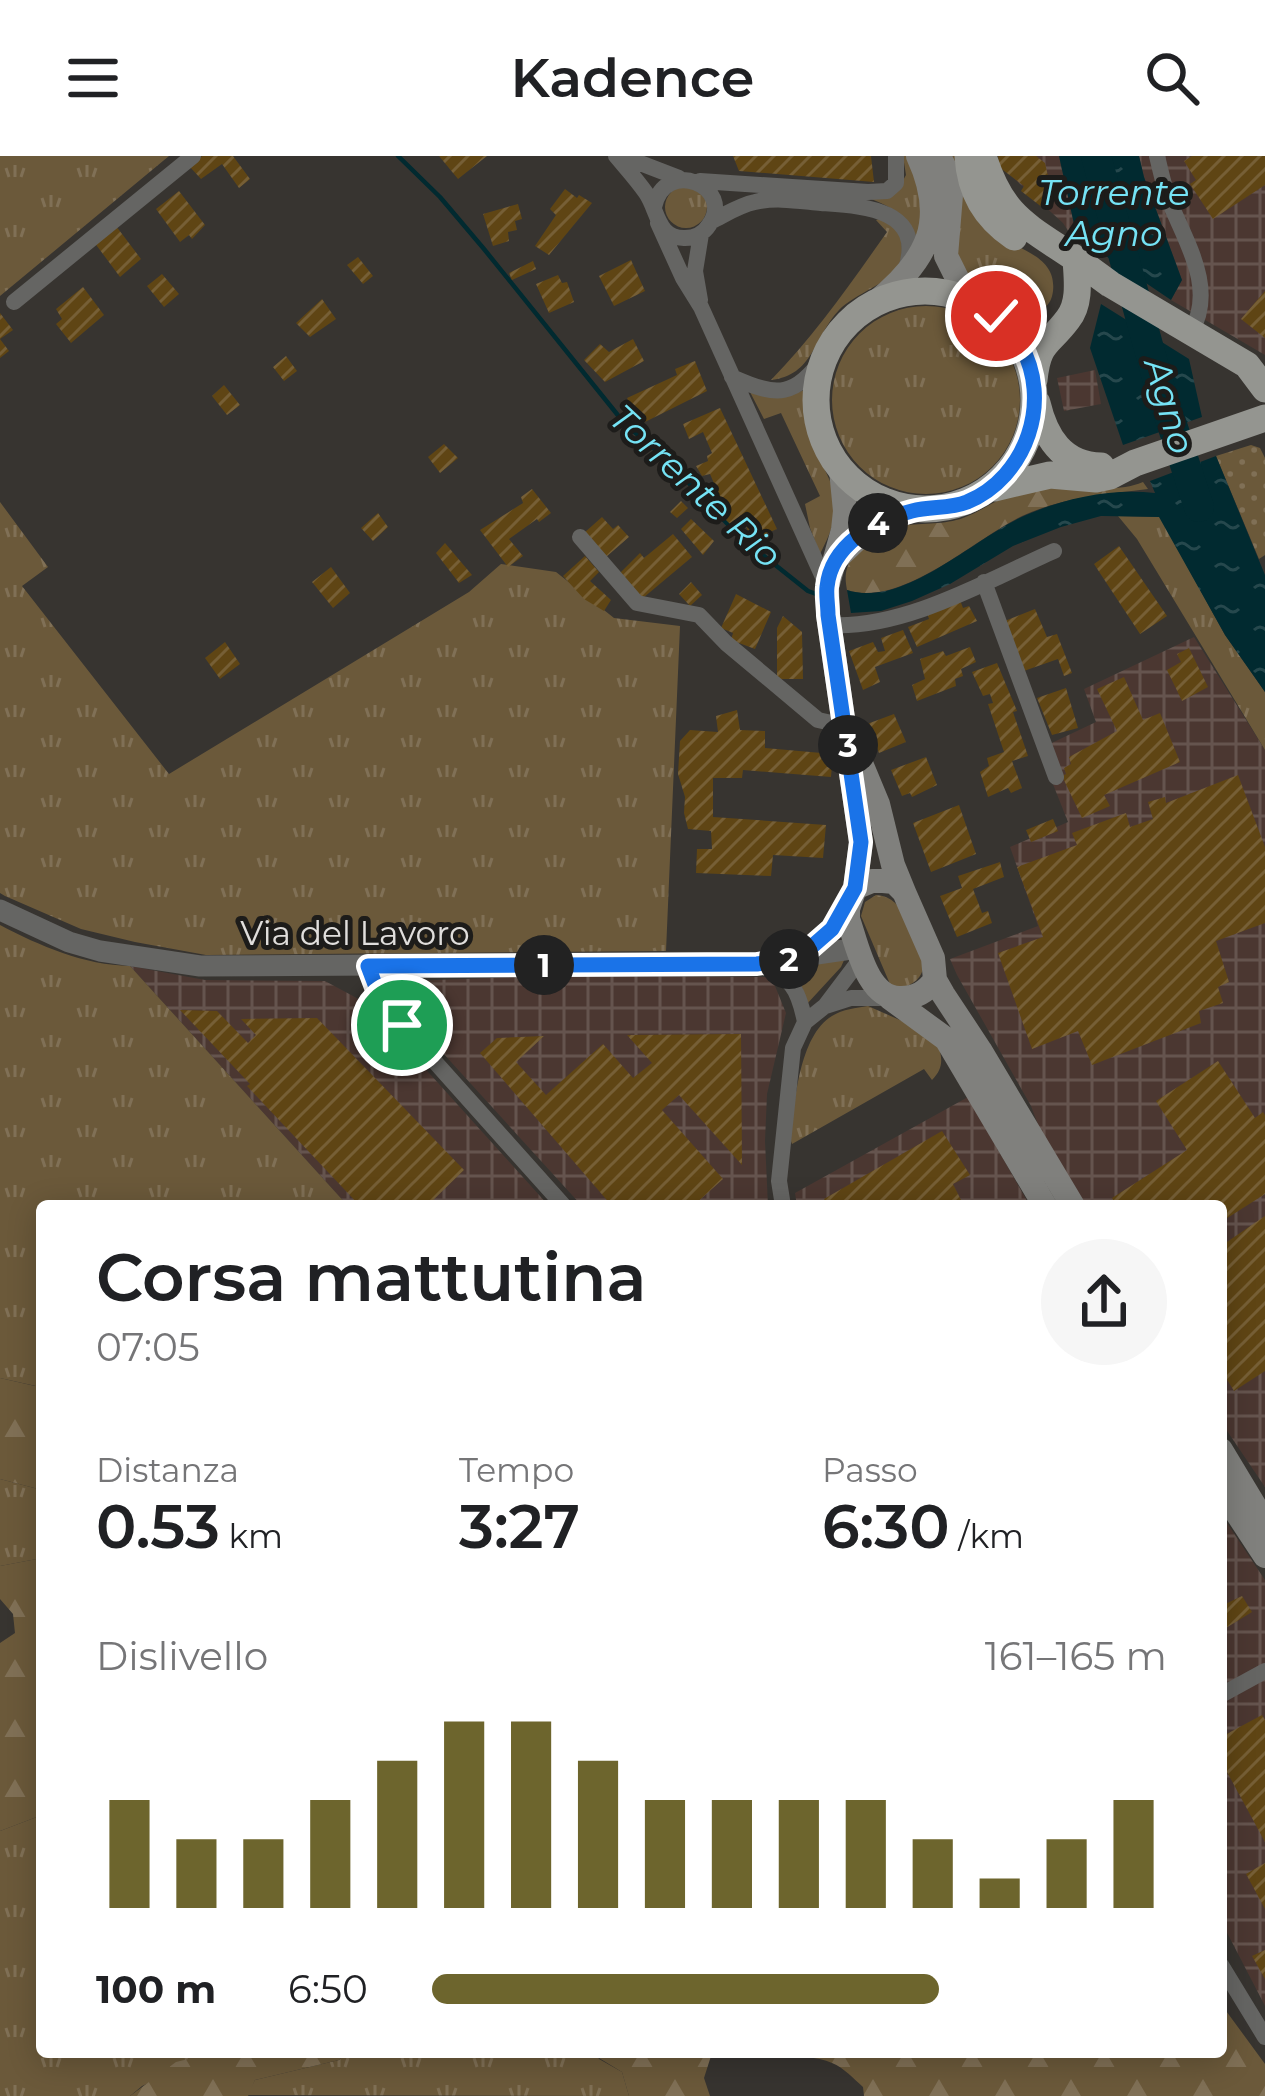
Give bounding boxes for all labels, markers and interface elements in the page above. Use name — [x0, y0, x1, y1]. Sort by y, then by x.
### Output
icon: menu — [60, 45, 126, 111]
text: Kadence — [511, 45, 754, 111]
icon: search — [1139, 45, 1205, 111]
water label: Torrente Agno — [1038, 170, 1190, 255]
pin — [945, 265, 1047, 367]
icon: check — [963, 283, 1029, 349]
water label: Agno — [1135, 351, 1205, 459]
water label: Torrente Rio — [601, 395, 791, 577]
pin: 4 — [848, 493, 908, 553]
text: 4 — [867, 503, 889, 543]
pin: 3 — [818, 715, 878, 775]
text: 3 — [838, 725, 858, 765]
street label: Via del Lavoro — [240, 913, 470, 953]
pin: 2 — [759, 929, 819, 989]
pin: 1 — [514, 935, 574, 995]
text: 2 — [779, 939, 799, 979]
text: 1 — [538, 945, 550, 985]
pin — [351, 974, 453, 1076]
icon: arrive — [369, 992, 435, 1058]
text: Corsa mattutina — [96, 1237, 647, 1318]
button: share — [1041, 1239, 1167, 1365]
text: 07:05 — [96, 1323, 200, 1371]
text: Distanza — [96, 1450, 239, 1490]
text: Tempo — [459, 1450, 574, 1490]
text: Passo — [822, 1450, 918, 1490]
text: 0.53 — [96, 1490, 220, 1563]
text: 3:27 — [459, 1490, 580, 1563]
text: 6:30 — [822, 1490, 950, 1563]
text: km — [220, 1516, 283, 1556]
text: /km — [950, 1516, 1024, 1556]
text: Dislivello — [96, 1632, 268, 1680]
text: 161–165 m — [985, 1632, 1167, 1680]
text: 100 m — [96, 1965, 216, 2013]
text: 6:50 — [288, 1965, 368, 2013]

